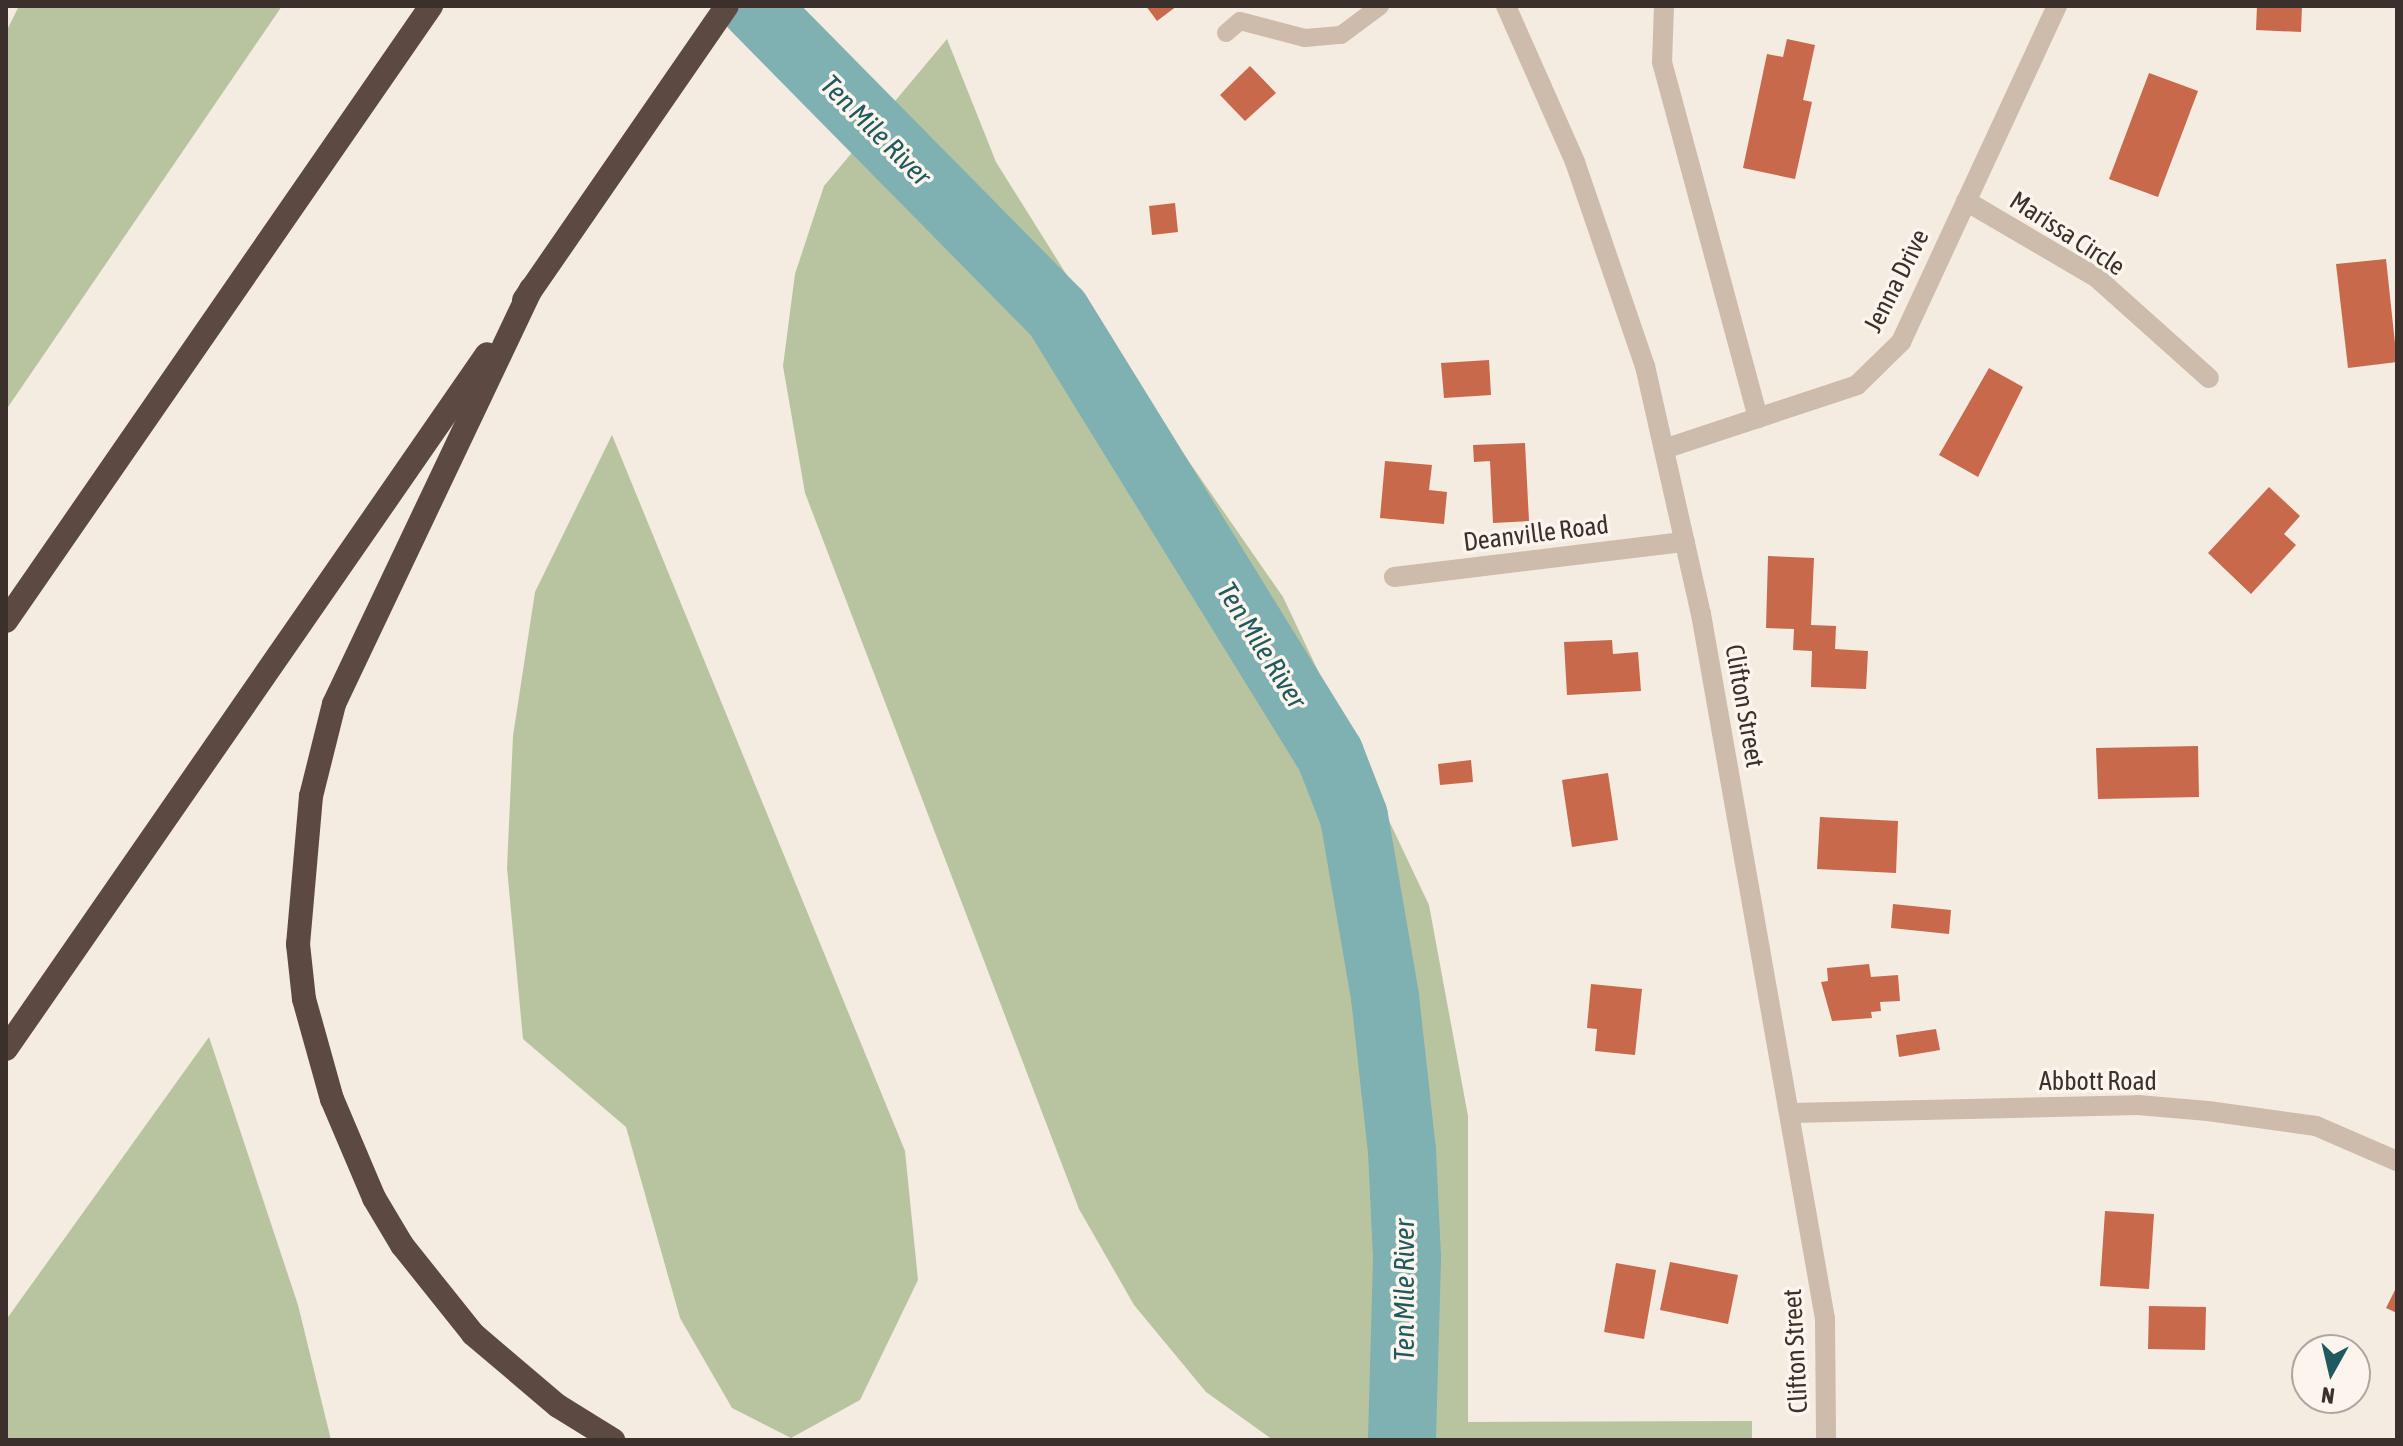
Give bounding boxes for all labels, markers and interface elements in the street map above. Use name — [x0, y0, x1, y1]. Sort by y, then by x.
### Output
water label: Ten Mile River — [814, 68, 938, 192]
street label: Marissa Circle — [2004, 185, 2130, 283]
street label: Jenna Drive — [1858, 224, 1936, 338]
street label: Deanville Road — [1462, 510, 1610, 558]
water label: Ten Mile River — [1210, 576, 1314, 714]
street label: Clifton Street — [1718, 642, 1770, 770]
street label: Abbott Road — [2039, 1066, 2157, 1098]
water label: Ten Mile River — [1387, 1219, 1421, 1361]
street label: Clifton Street — [1777, 1288, 1815, 1414]
north arrow — [2291, 1334, 2371, 1414]
text: N — [2320, 1382, 2336, 1410]

